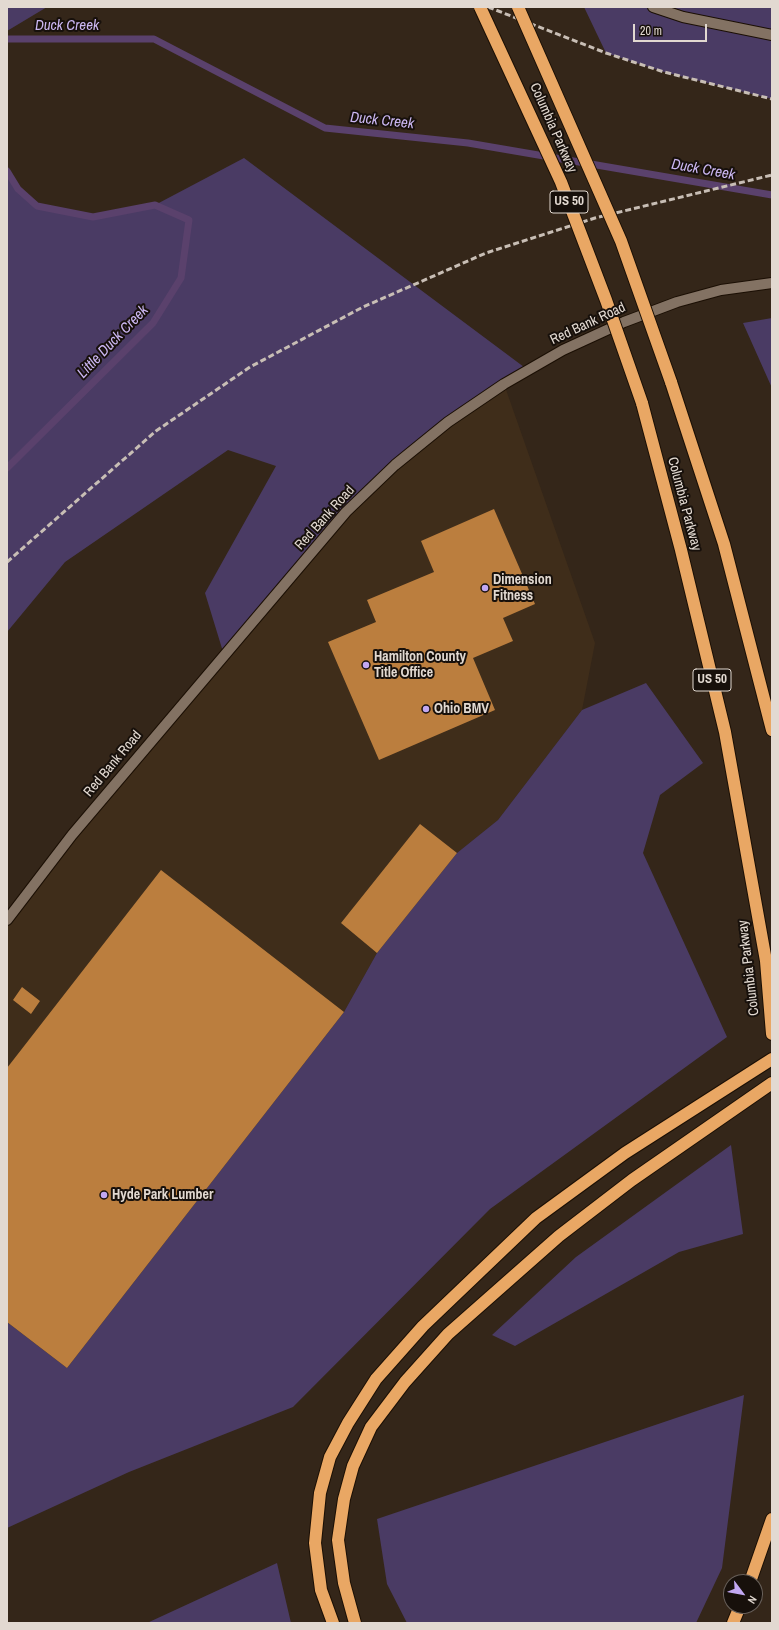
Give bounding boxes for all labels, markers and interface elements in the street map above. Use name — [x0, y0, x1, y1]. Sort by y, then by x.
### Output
scale bar — [635, 16, 709, 42]
water label: Duck Creek — [35, 17, 99, 35]
text: 20 m — [640, 23, 662, 39]
street label: Columbia Parkway — [526, 81, 580, 175]
water label: Duck Creek — [349, 109, 415, 133]
water label: Duck Creek — [670, 156, 736, 184]
road number: US 50 — [550, 191, 588, 213]
street label: Red Bank Road — [548, 299, 628, 349]
water label: Little Duck Creek — [74, 302, 152, 382]
street label: Columbia Parkway — [663, 455, 705, 553]
street label: Red Bank Road — [292, 482, 358, 554]
place label: Dimension Fitness — [493, 572, 552, 604]
marker: Dimension Fitness — [480, 583, 490, 593]
place label: Hamilton County Title Office — [374, 649, 466, 682]
marker: Hamilton County Title Office — [361, 660, 371, 670]
road number: US 50 — [693, 669, 731, 691]
place label: Ohio BMV — [434, 701, 489, 717]
marker: Ohio BMV — [421, 704, 431, 714]
street label: Red Bank Road — [81, 728, 145, 800]
street label: Columbia Parkway — [735, 919, 763, 1017]
place label: Hyde Park Lumber — [112, 1187, 213, 1203]
marker: Hyde Park Lumber — [99, 1190, 109, 1200]
north arrow — [723, 1574, 763, 1614]
text: N — [745, 1593, 760, 1606]

